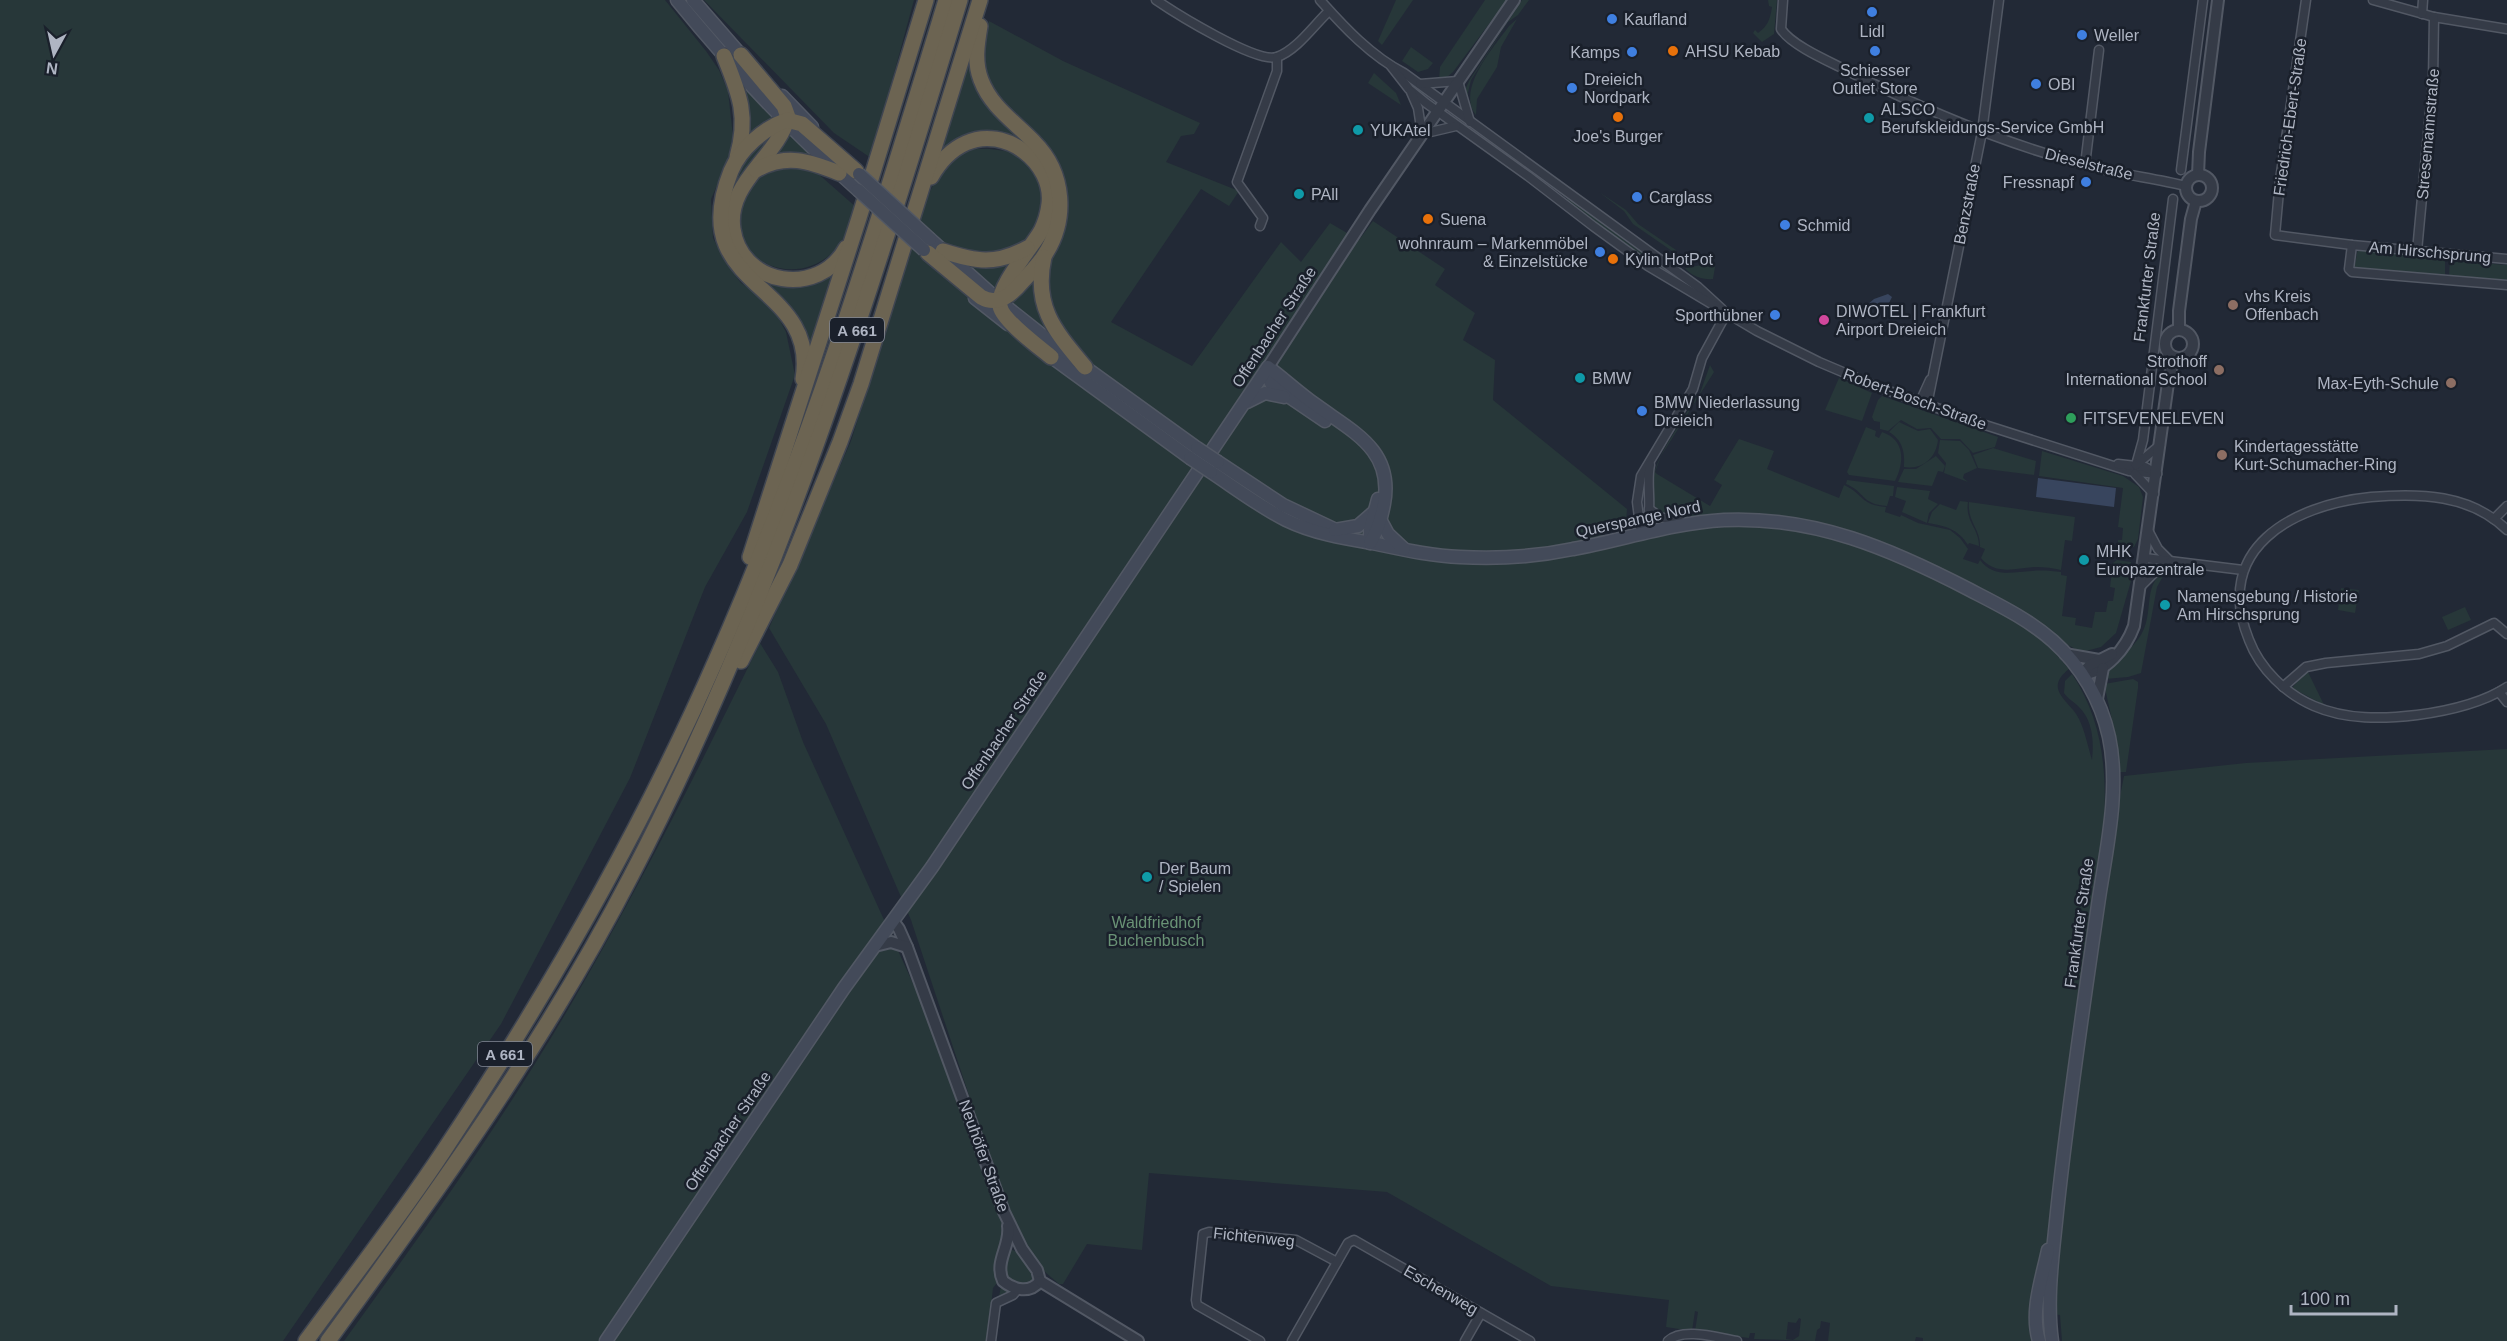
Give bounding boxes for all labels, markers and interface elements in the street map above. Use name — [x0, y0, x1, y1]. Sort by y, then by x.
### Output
marker: Lidl — [1865, 5, 1879, 19]
place label: Kaufland — [1624, 11, 1687, 28]
marker: Kaufland — [1605, 12, 1619, 26]
place label: Lidl — [1860, 23, 1884, 40]
north arrow — [24, 24, 84, 84]
place label: Weller — [2094, 27, 2140, 44]
marker: Weller — [2075, 28, 2089, 42]
street label: Friedrich-Ebert-Straße — [2271, 37, 2310, 197]
place label: AHSU Kebab — [1685, 43, 1780, 60]
place label: Kamps — [1570, 44, 1620, 61]
marker: AHSU Kebab — [1666, 44, 1680, 58]
marker: Schiesser Outlet Store — [1868, 44, 1882, 58]
marker: Kamps — [1625, 45, 1639, 59]
text: N — [45, 59, 59, 78]
place label: Schiesser Outlet Store — [1832, 62, 1918, 97]
street label: Stresemannstraße — [2414, 68, 2442, 200]
place label: Dreieich Nordpark — [1584, 71, 1651, 106]
place label: OBI — [2048, 76, 2076, 93]
marker: OBI — [2029, 77, 2043, 91]
marker: Dreieich Nordpark — [1565, 81, 1579, 95]
place label: ALSCO Berufskleidungs-Service GmbH — [1881, 101, 2104, 136]
marker: Joe's Burger — [1611, 110, 1625, 124]
marker: ALSCO Berufskleidungs-Service GmbH — [1862, 111, 1876, 125]
place label: YUKAtel — [1370, 122, 1430, 139]
marker: YUKAtel — [1351, 123, 1365, 137]
place label: Joe's Burger — [1573, 128, 1663, 145]
street label: Dieselstraße — [2043, 145, 2135, 183]
street label: Benzstraße — [1951, 162, 1983, 246]
place label: Fressnapf — [2003, 174, 2075, 191]
marker: Fressnapf — [2079, 175, 2093, 189]
place label: PAll — [1311, 186, 1338, 203]
marker: PAll — [1292, 187, 1306, 201]
place label: Carglass — [1649, 189, 1712, 206]
marker: Carglass — [1630, 190, 1644, 204]
place label: Suena — [1440, 211, 1486, 228]
street label: Frankfurter Straße — [2131, 211, 2163, 343]
marker: Suena — [1421, 212, 1435, 226]
place label: Schmid — [1797, 217, 1850, 234]
marker: Schmid — [1778, 218, 1792, 232]
place label: wohnraum – Markenmöbel & Einzelstücke — [1398, 235, 1588, 270]
street label: Am Hirschsprung — [2368, 238, 2492, 266]
marker: wohnraum – Markenmöbel & Einzelstücke — [1593, 245, 1607, 259]
place label: Kylin HotPot — [1625, 251, 1714, 268]
marker: Kylin HotPot — [1606, 252, 1620, 266]
street label: Offenbacher Straße — [1229, 263, 1319, 390]
place label: vhs Kreis Offenbach — [2245, 288, 2319, 323]
marker: vhs Kreis Offenbach — [2226, 298, 2240, 312]
place label: DIWOTEL | Frankfurt Airport Dreieich — [1836, 303, 1986, 338]
place label: Sporthübner — [1675, 307, 1764, 324]
marker: Sporthübner — [1768, 308, 1782, 322]
marker: DIWOTEL | Frankfurt Airport Dreieich — [1817, 313, 1831, 327]
road number: A 661 — [830, 318, 884, 342]
place label: Strothoff International School — [2066, 353, 2208, 388]
marker: Strothoff International School — [2212, 363, 2226, 377]
street label: Robert-Bosch-Straße — [1841, 365, 1989, 433]
place label: BMW — [1592, 370, 1632, 387]
marker: BMW — [1573, 371, 1587, 385]
place label: Max-Eyth-Schule — [2317, 375, 2439, 392]
marker: Max-Eyth-Schule — [2444, 376, 2458, 390]
place label: BMW Niederlassung Dreieich — [1654, 394, 1800, 429]
marker: BMW Niederlassung Dreieich — [1635, 404, 1649, 418]
place label: FITSEVENELEVEN — [2083, 410, 2224, 427]
marker: FITSEVENELEVEN — [2064, 411, 2078, 425]
place label: Kindertagesstätte Kurt-Schumacher-Ring — [2234, 438, 2397, 473]
marker: Kindertagesstätte Kurt-Schumacher-Ring — [2215, 448, 2229, 462]
street label: Querspange Nord — [1574, 497, 1702, 541]
place label: MHK Europazentrale — [2096, 543, 2205, 578]
marker: MHK Europazentrale — [2077, 553, 2091, 567]
place label: Namensgebung / Historie Am Hirschsprung — [2177, 588, 2358, 623]
marker: Namensgebung / Historie Am Hirschsprung — [2158, 598, 2172, 612]
street label: Offenbacher Straße — [958, 667, 1050, 793]
street label: Frankfurter Straße — [2061, 857, 2097, 989]
place label: Der Baum / Spielen — [1159, 860, 1231, 895]
marker: Der Baum / Spielen — [1140, 870, 1154, 884]
park label: Waldfriedhof Buchenbusch — [1108, 914, 1204, 949]
road number: A 661 — [478, 1042, 532, 1066]
street label: Offenbacher Straße — [682, 1068, 774, 1194]
street label: Neuhöfer Straße — [956, 1098, 1012, 1215]
street label: Fichtenweg — [1212, 1224, 1296, 1250]
street label: Eschenweg — [1401, 1262, 1481, 1318]
scale bar — [2291, 1278, 2396, 1316]
text: 100 m — [2300, 1289, 2350, 1309]

